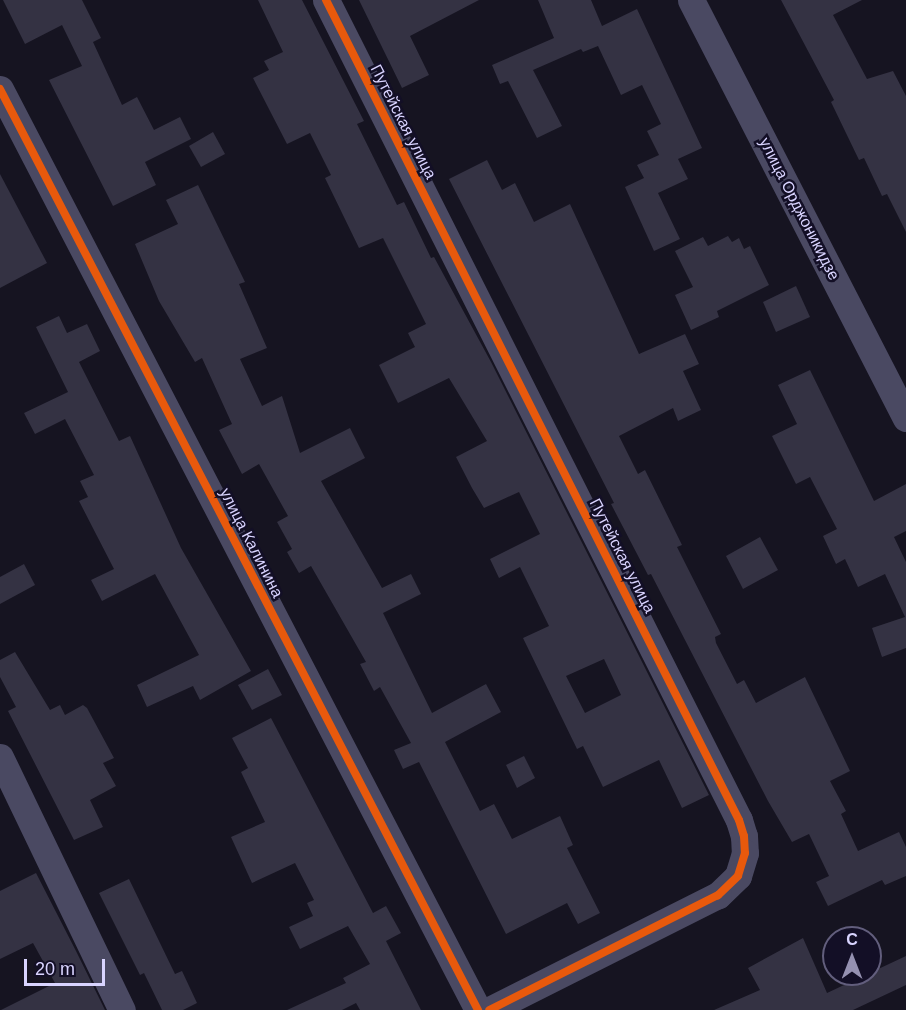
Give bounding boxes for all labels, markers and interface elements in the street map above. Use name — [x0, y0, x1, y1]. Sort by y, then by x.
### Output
street label: Путейская улица — [366, 62, 440, 182]
street label: улица Орджоникидзе — [755, 134, 843, 284]
street label: улица Калинина — [215, 485, 287, 601]
street label: Путейская улица — [585, 496, 659, 616]
north arrow — [822, 926, 882, 986]
text: С — [846, 931, 858, 948]
scale bar — [27, 947, 108, 985]
text: 20 m — [35, 959, 75, 979]

